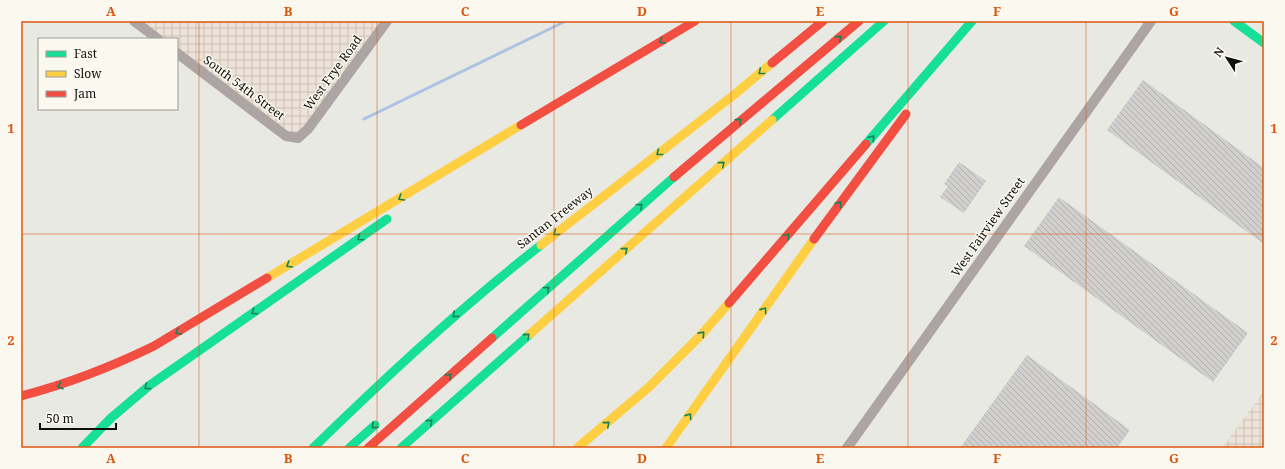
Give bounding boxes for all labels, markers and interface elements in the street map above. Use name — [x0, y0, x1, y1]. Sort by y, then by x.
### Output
text: A — [106, 2, 116, 20]
text: B — [284, 2, 293, 20]
text: C — [461, 2, 470, 20]
text: D — [637, 2, 647, 20]
text: E — [816, 2, 825, 20]
text: F — [993, 2, 1001, 20]
text: G — [1169, 2, 1179, 20]
street label: West Frye Road — [300, 31, 366, 114]
one-way arrow — [834, 36, 841, 43]
one-way arrow — [659, 37, 666, 44]
legend — [38, 38, 178, 110]
north arrow — [1207, 38, 1247, 78]
text: N — [1210, 44, 1227, 60]
text: Fast — [74, 45, 97, 62]
street label: South 54th Street — [200, 51, 289, 124]
text: Slow — [74, 65, 102, 82]
one-way arrow — [758, 68, 765, 75]
text: Jam — [73, 85, 96, 102]
text: 1 — [7, 119, 15, 137]
one-way arrow — [734, 119, 741, 126]
text: 1 — [1270, 119, 1278, 137]
one-way arrow — [867, 135, 874, 143]
one-way arrow — [656, 148, 663, 155]
one-way arrow — [718, 161, 725, 168]
street label: West Fairview Street — [947, 174, 1028, 280]
street label: Santan Freeway — [513, 182, 596, 253]
one-way arrow — [398, 193, 405, 201]
one-way arrow — [834, 201, 842, 208]
one-way arrow — [636, 204, 643, 211]
one-way arrow — [554, 228, 561, 235]
one-way arrow — [357, 233, 364, 241]
one-way arrow — [783, 234, 790, 241]
one-way arrow — [620, 247, 628, 255]
one-way arrow — [286, 260, 293, 267]
one-way arrow — [542, 287, 549, 294]
one-way arrow — [251, 307, 258, 314]
one-way arrow — [759, 307, 767, 314]
one-way arrow — [453, 310, 460, 317]
one-way arrow — [175, 327, 182, 334]
text: 2 — [7, 331, 15, 349]
text: 2 — [1270, 331, 1278, 349]
one-way arrow — [697, 332, 704, 339]
one-way arrow — [523, 334, 530, 341]
one-way arrow — [444, 373, 452, 380]
one-way arrow — [57, 381, 64, 390]
one-way arrow — [145, 382, 152, 389]
scale bar — [40, 405, 116, 431]
text: 50 m — [46, 410, 74, 427]
one-way arrow — [684, 414, 691, 421]
one-way arrow — [425, 419, 433, 427]
one-way arrow — [372, 421, 379, 428]
one-way arrow — [603, 421, 610, 428]
text: A — [106, 449, 116, 467]
text: B — [284, 449, 293, 467]
text: C — [461, 449, 470, 467]
text: D — [637, 449, 647, 467]
text: E — [816, 449, 825, 467]
text: F — [993, 449, 1001, 467]
text: G — [1169, 449, 1179, 467]

